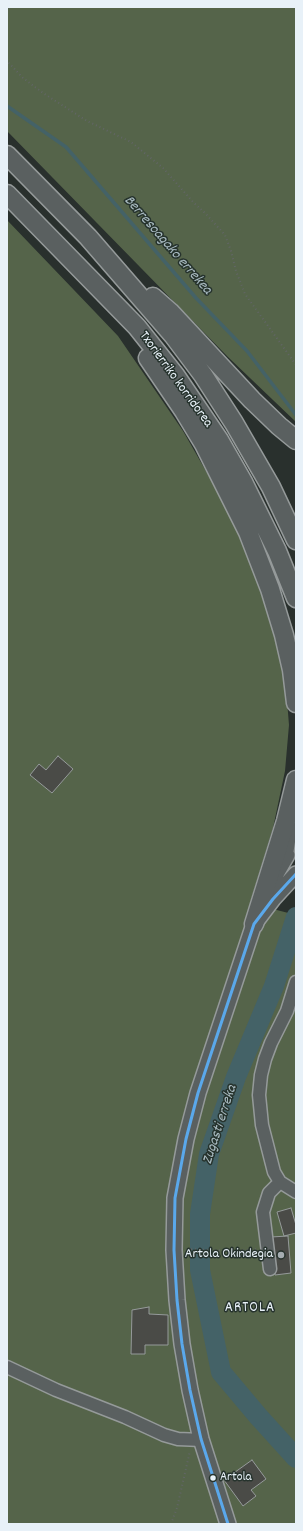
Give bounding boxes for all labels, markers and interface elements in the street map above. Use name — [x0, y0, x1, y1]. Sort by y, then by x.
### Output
water label: Berresoagako errekea — [119, 193, 215, 299]
street label: Txorierriko korridorea — [134, 329, 216, 431]
water label: Zugasti erreka — [200, 1083, 242, 1167]
place label: Artola Okindegia — [185, 1247, 273, 1263]
marker: Artola Okindegia — [276, 1250, 286, 1260]
district label: ARTOLA — [225, 1300, 275, 1318]
place label: Artola — [220, 1470, 252, 1486]
marker: Artola — [208, 1473, 218, 1483]

